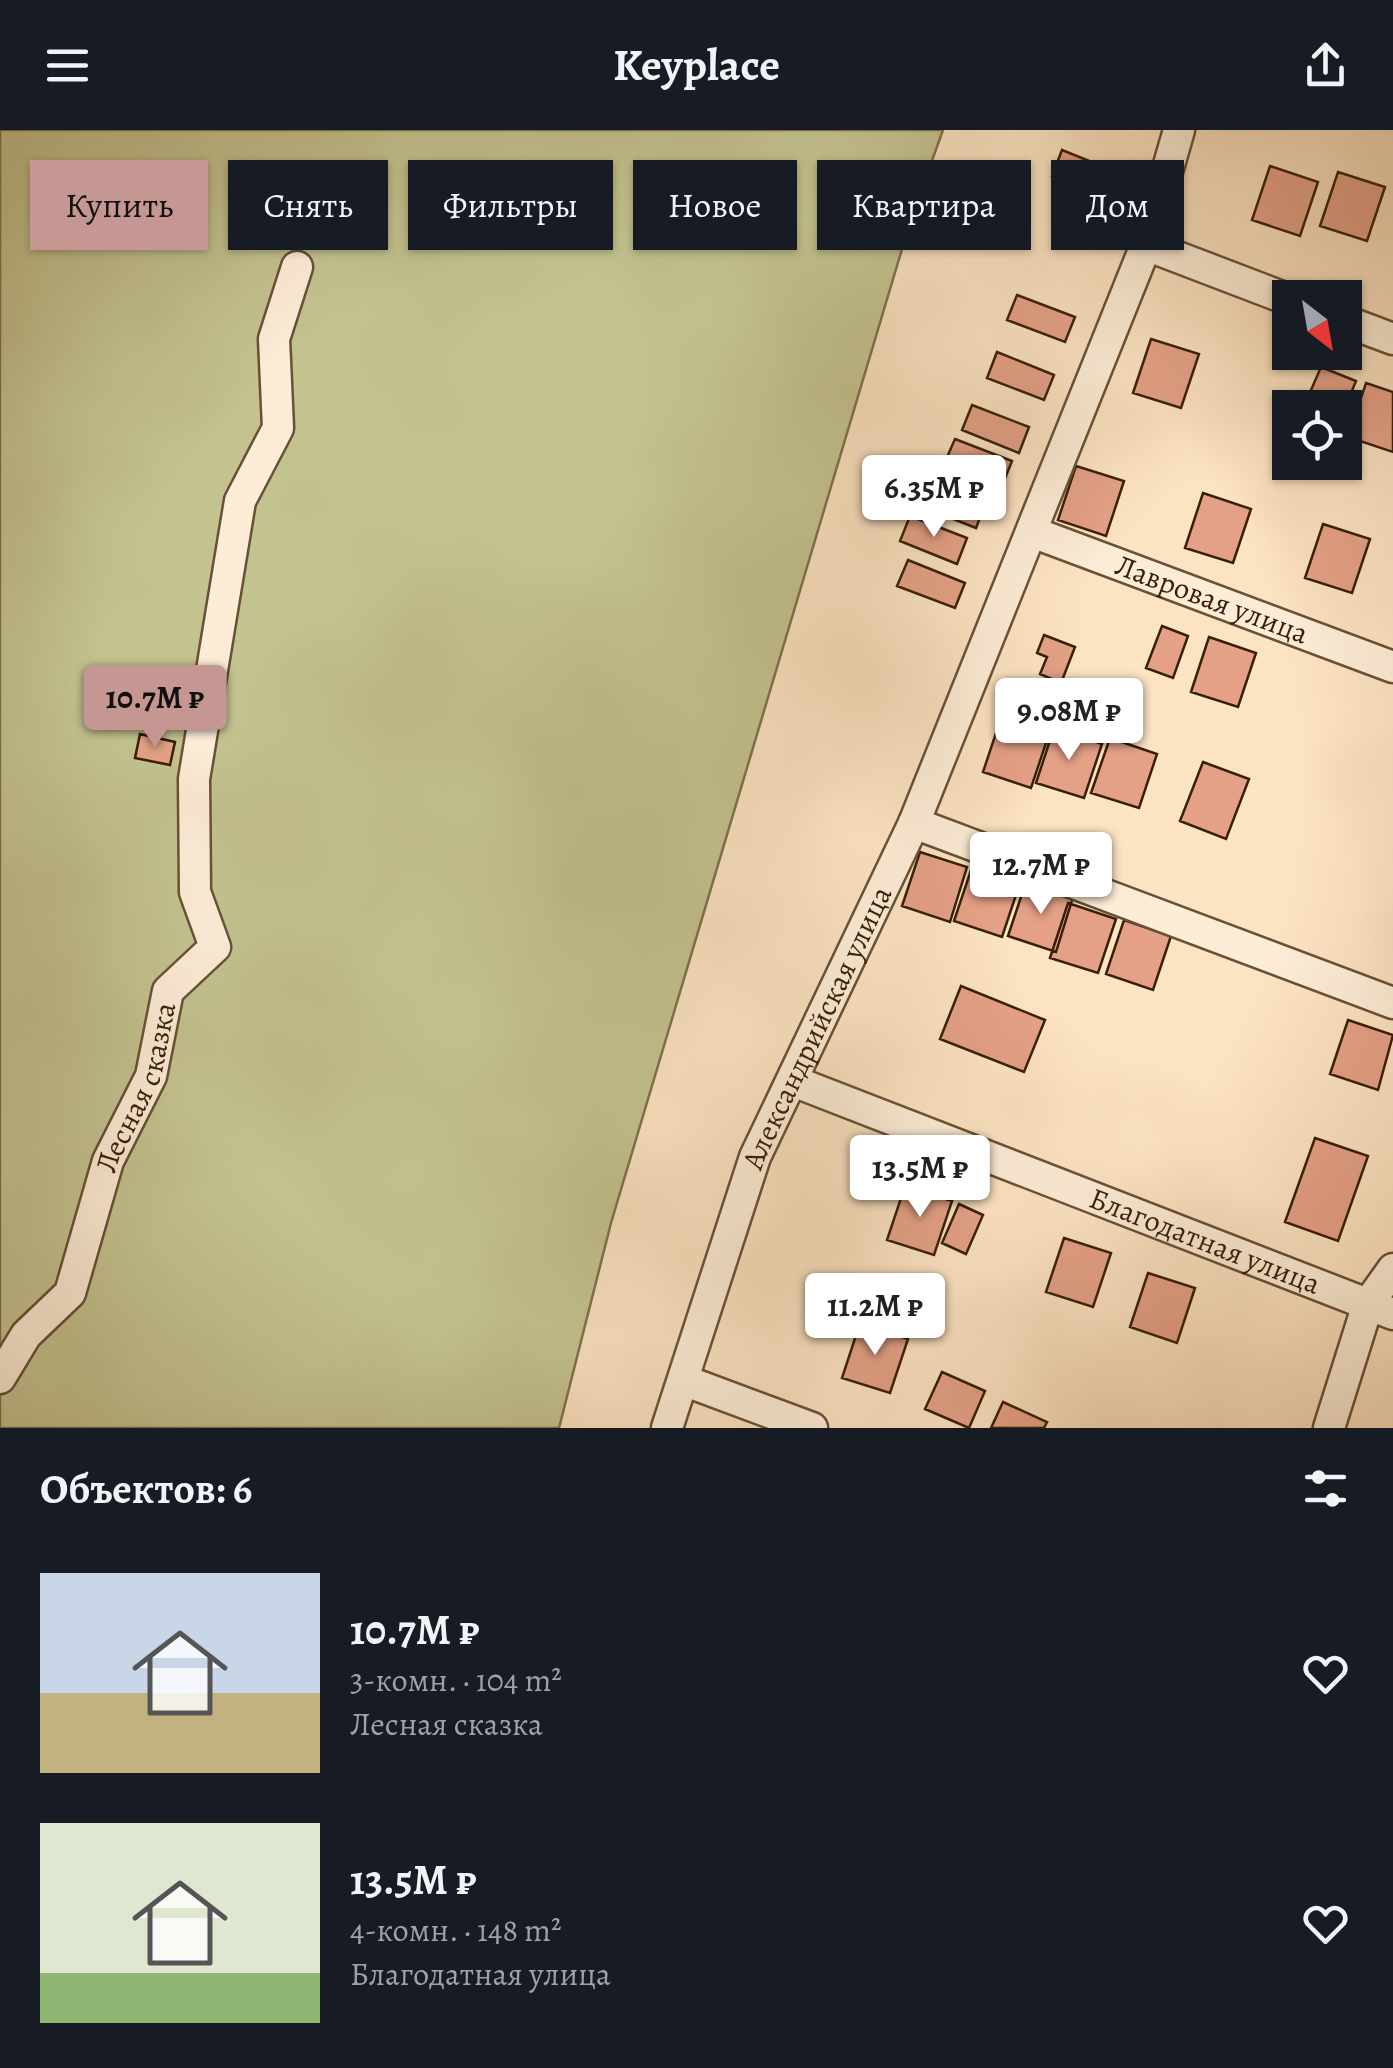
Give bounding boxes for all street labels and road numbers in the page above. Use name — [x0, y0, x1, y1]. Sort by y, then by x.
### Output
street label: Лавровая улица — [1110, 545, 1314, 654]
street label: Александрийская улица — [732, 879, 901, 1175]
street label: Лесная сказка — [86, 999, 185, 1177]
street label: Благодатная улица — [1084, 1178, 1326, 1304]

